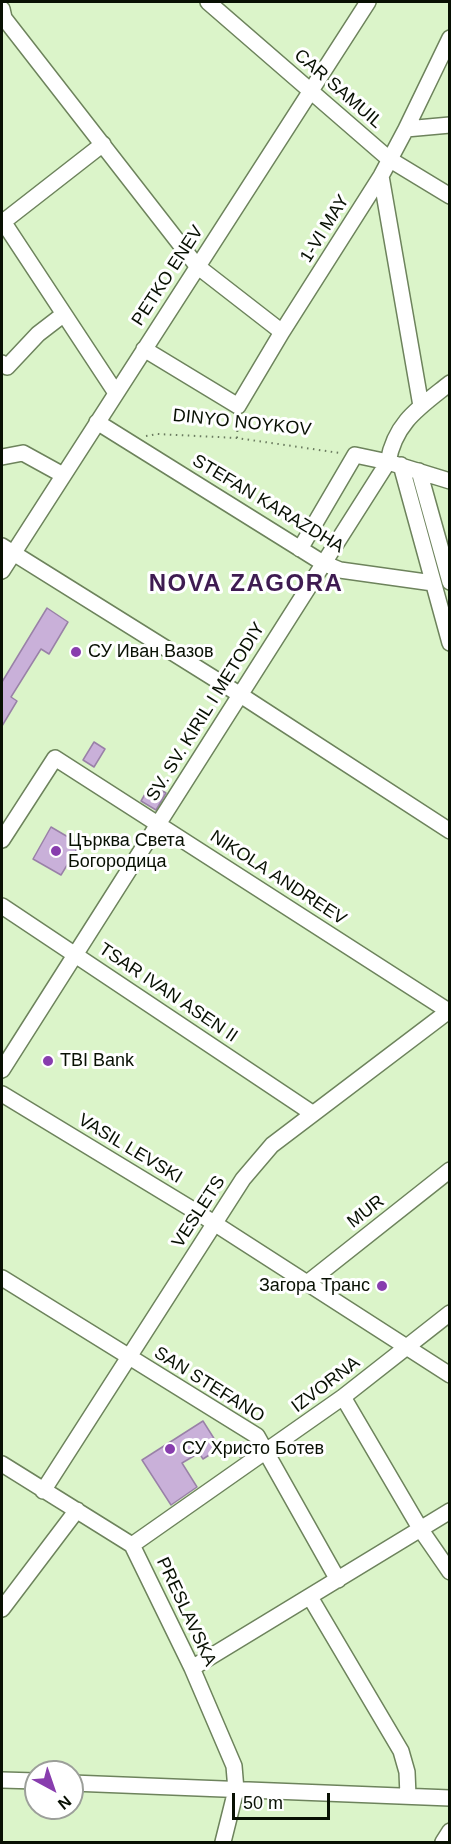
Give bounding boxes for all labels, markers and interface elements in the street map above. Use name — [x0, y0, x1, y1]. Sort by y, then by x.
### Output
street label: CAR SAMUIL — [289, 45, 387, 133]
street label: 1-VI MAY — [296, 191, 354, 267]
street label: PETKO ENEV — [128, 222, 208, 330]
street label: DINYO NOYKOV — [172, 405, 312, 441]
street label: STEFAN KARAZDHA — [188, 450, 348, 558]
district label: NOVA ZAGORA — [149, 570, 343, 598]
street label: SV. SV. KIRIL I METODIY — [142, 619, 270, 805]
place label: СУ Иван Вазов — [88, 641, 214, 663]
marker: СУ Иван Вазов — [69, 645, 83, 659]
street label: NIKOLA ANDREEV — [206, 826, 350, 930]
place label: Църква Света Богородица — [68, 830, 185, 872]
marker: Църква Света Богородица — [49, 844, 63, 858]
street label: TSAR IVAN ASEN II — [95, 939, 241, 1047]
place label: TBI Bank — [60, 1050, 134, 1072]
marker: TBI Bank — [41, 1054, 55, 1068]
street label: VASIL LEVSKI — [74, 1109, 186, 1189]
street label: VESLETS — [168, 1172, 230, 1252]
street label: MUR — [343, 1191, 389, 1233]
place label: Загора Транс — [259, 1275, 370, 1297]
marker: Загора Транс — [375, 1279, 389, 1293]
street label: SAN STEFANO — [150, 1342, 268, 1428]
street label: IZVORNA — [288, 1352, 364, 1418]
place label: СУ Христо Ботев — [182, 1438, 324, 1460]
marker: СУ Христо Ботев — [163, 1442, 177, 1456]
street label: PRESLAVSKA — [151, 1554, 221, 1670]
north arrow — [24, 1760, 84, 1820]
scale bar — [235, 1781, 332, 1819]
text: N — [55, 1792, 74, 1813]
text: 50 m — [243, 1793, 283, 1813]

